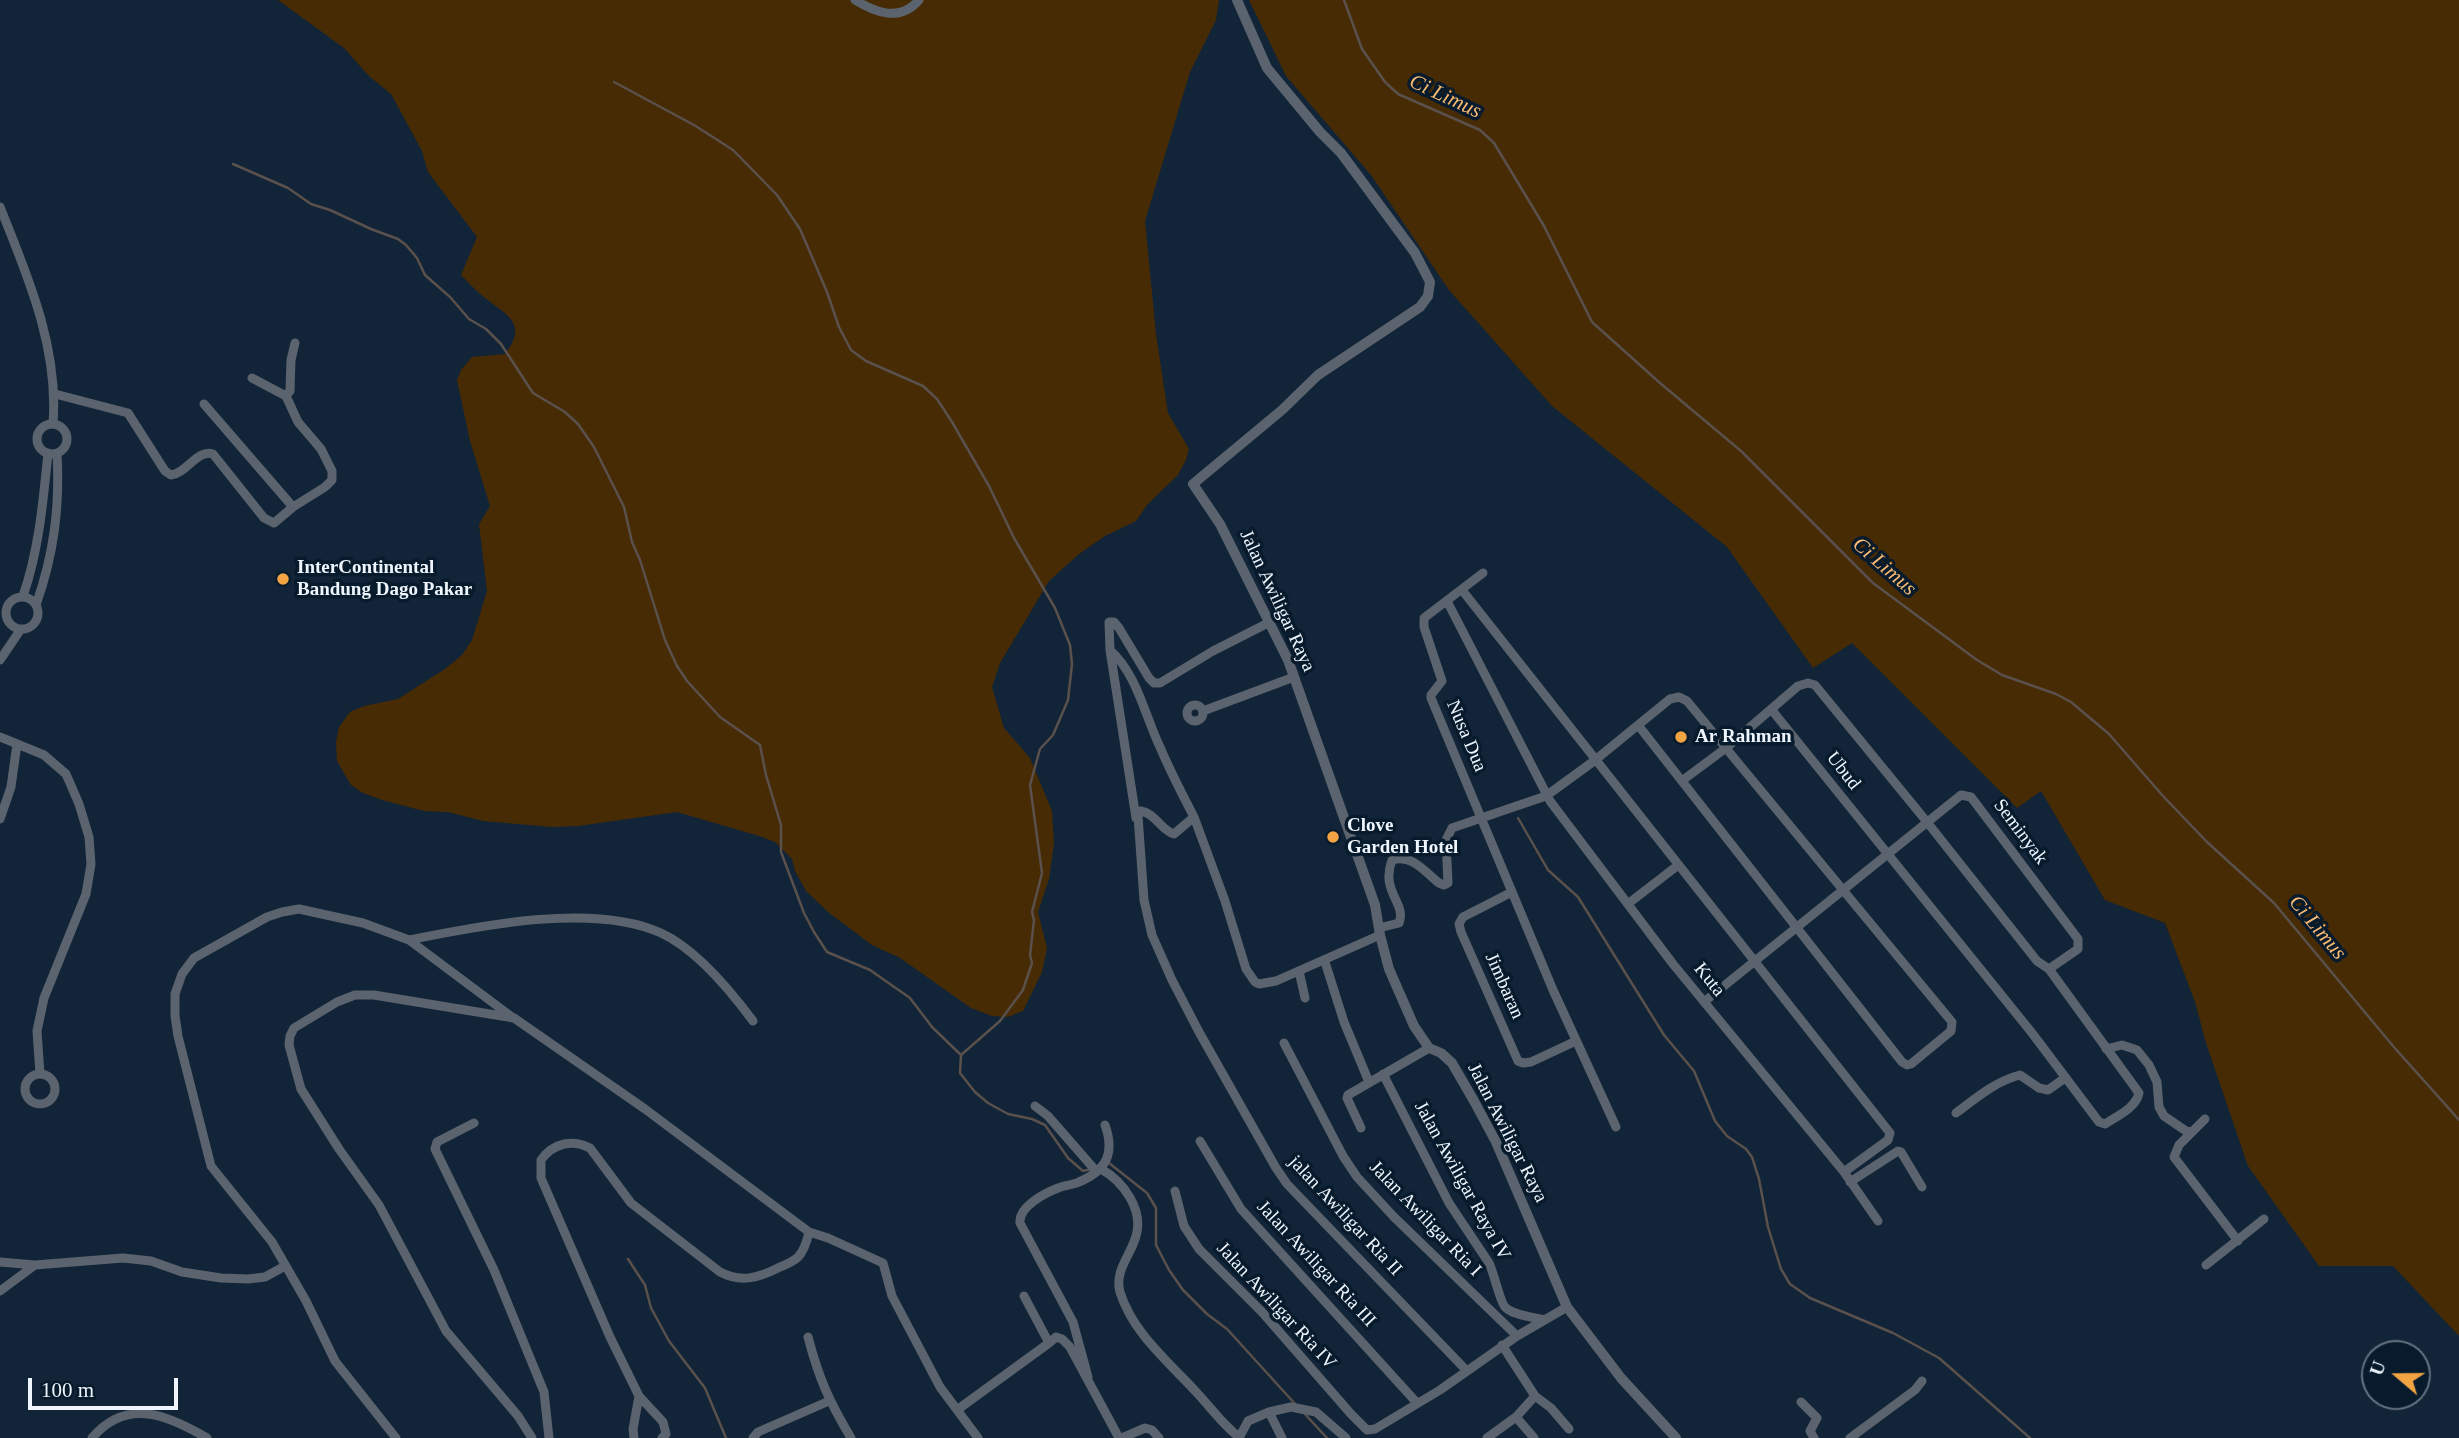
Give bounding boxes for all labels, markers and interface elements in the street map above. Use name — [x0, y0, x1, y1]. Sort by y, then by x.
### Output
water label: Ci Limus — [1405, 69, 1485, 125]
street label: Jalan Awiligar Raya — [1234, 527, 1320, 675]
water label: Ci Limus — [1847, 532, 1921, 602]
place label: InterContinental Bandung Dago Pakar — [297, 557, 472, 601]
marker: InterContinental Bandung Dago Pakar — [275, 571, 291, 587]
street label: Nusa Dua — [1441, 697, 1491, 775]
place label: Ar Rahman — [1695, 726, 1792, 748]
marker: Ar Rahman — [1673, 729, 1689, 745]
street label: Ubud — [1821, 747, 1865, 795]
street label: Seminyak — [1988, 795, 2052, 869]
place label: Clove Garden Hotel — [1347, 815, 1458, 859]
marker: Clove Garden Hotel — [1325, 829, 1341, 845]
water label: Ci Limus — [2283, 891, 2351, 965]
street label: Jimbaran — [1479, 950, 1529, 1022]
street label: Kuta — [1689, 958, 1729, 1002]
street label: Jalan Awiligar Raya — [1462, 1059, 1552, 1207]
street label: Jalan Awiligar Raya IV — [1409, 1098, 1515, 1264]
street label: jalan Awiligar Ria II — [1283, 1151, 1407, 1281]
street label: Jalan Awiligar Ria I — [1364, 1156, 1486, 1282]
street label: Jalan Awiligar Ria III — [1252, 1196, 1380, 1332]
street label: Jalan Awiligar Ria IV — [1211, 1238, 1341, 1374]
north arrow — [2361, 1340, 2431, 1410]
text: U — [2365, 1358, 2390, 1378]
scale bar — [32, 1364, 182, 1408]
text: 100 m — [41, 1378, 94, 1402]

